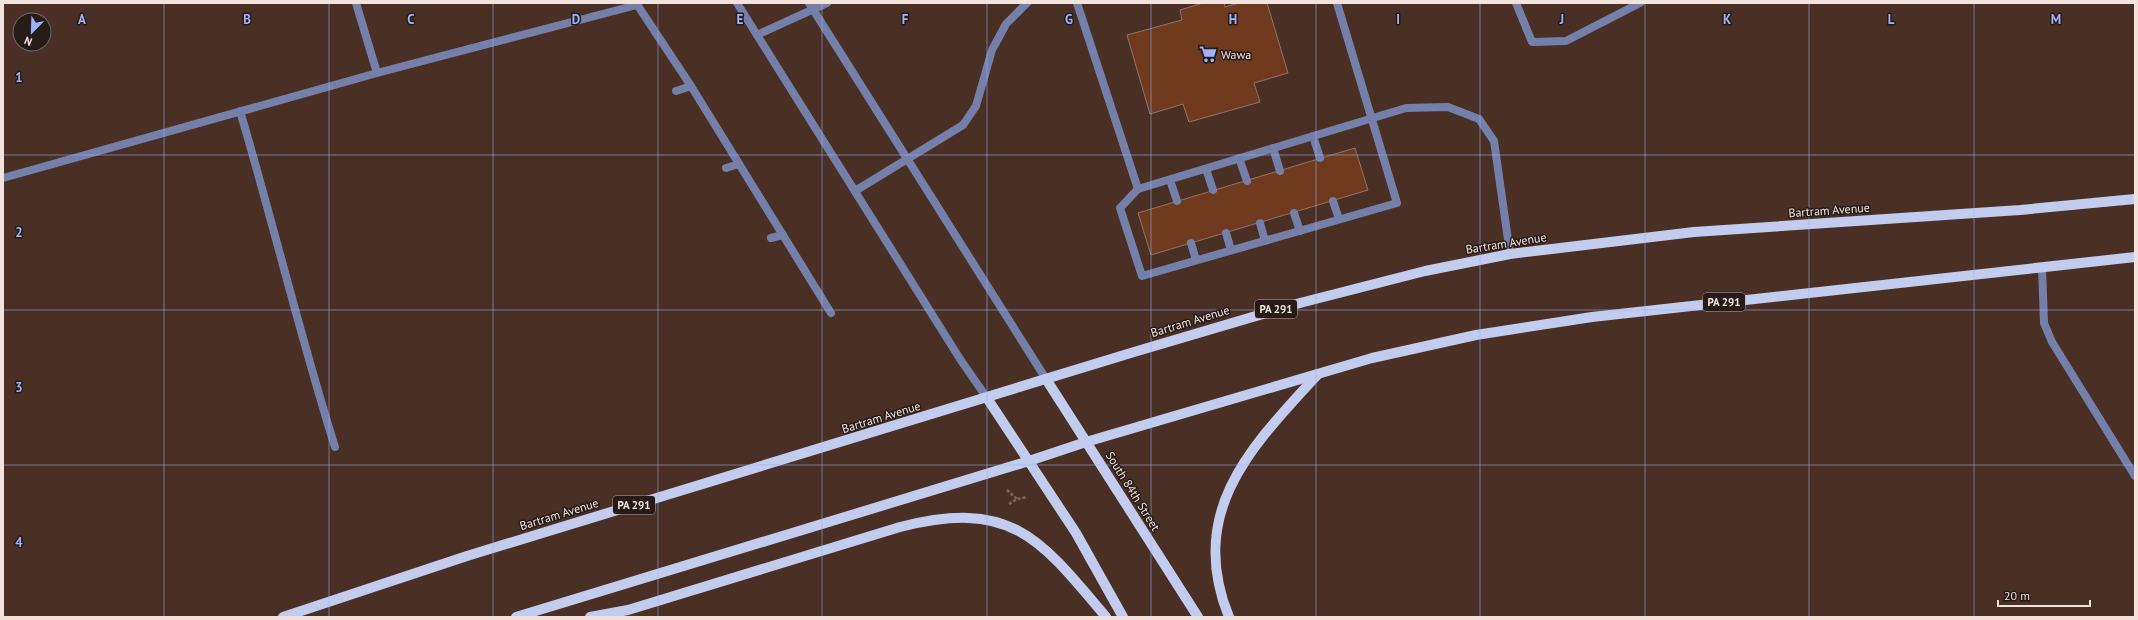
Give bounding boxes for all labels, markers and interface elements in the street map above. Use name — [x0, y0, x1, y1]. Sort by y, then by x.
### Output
text: A — [78, 11, 86, 28]
text: B — [243, 11, 251, 28]
text: C — [407, 11, 415, 28]
text: D — [572, 11, 580, 28]
text: E — [737, 11, 744, 28]
text: F — [902, 11, 909, 28]
text: G — [1065, 11, 1073, 28]
text: H — [1229, 11, 1237, 28]
text: I — [1396, 11, 1400, 28]
text: J — [1559, 11, 1564, 28]
text: K — [1723, 11, 1731, 28]
text: L — [1888, 11, 1895, 28]
text: M — [2051, 11, 2061, 28]
north arrow — [12, 12, 52, 52]
text: N — [22, 33, 34, 49]
supermarket icon: Wawa — [1198, 44, 1218, 64]
place label: Wawa — [1221, 47, 1251, 62]
text: 1 — [15, 69, 23, 86]
street label: Bartram Avenue — [1788, 200, 1870, 220]
text: 2 — [15, 224, 23, 241]
street label: Bartram Avenue — [1465, 229, 1547, 257]
road number: PA 291 — [1703, 293, 1745, 311]
road number: PA 291 — [1255, 300, 1297, 318]
street label: Bartram Avenue — [1149, 302, 1231, 340]
text: 3 — [15, 379, 23, 396]
street label: Bartram Avenue — [840, 398, 922, 436]
street label: South 84th Street — [1103, 449, 1163, 533]
street label: Bartram Avenue — [518, 495, 600, 533]
road number: PA 291 — [613, 496, 655, 514]
text: 4 — [15, 534, 23, 551]
scale bar — [1998, 582, 2090, 608]
text: 20 m — [2004, 588, 2030, 603]

